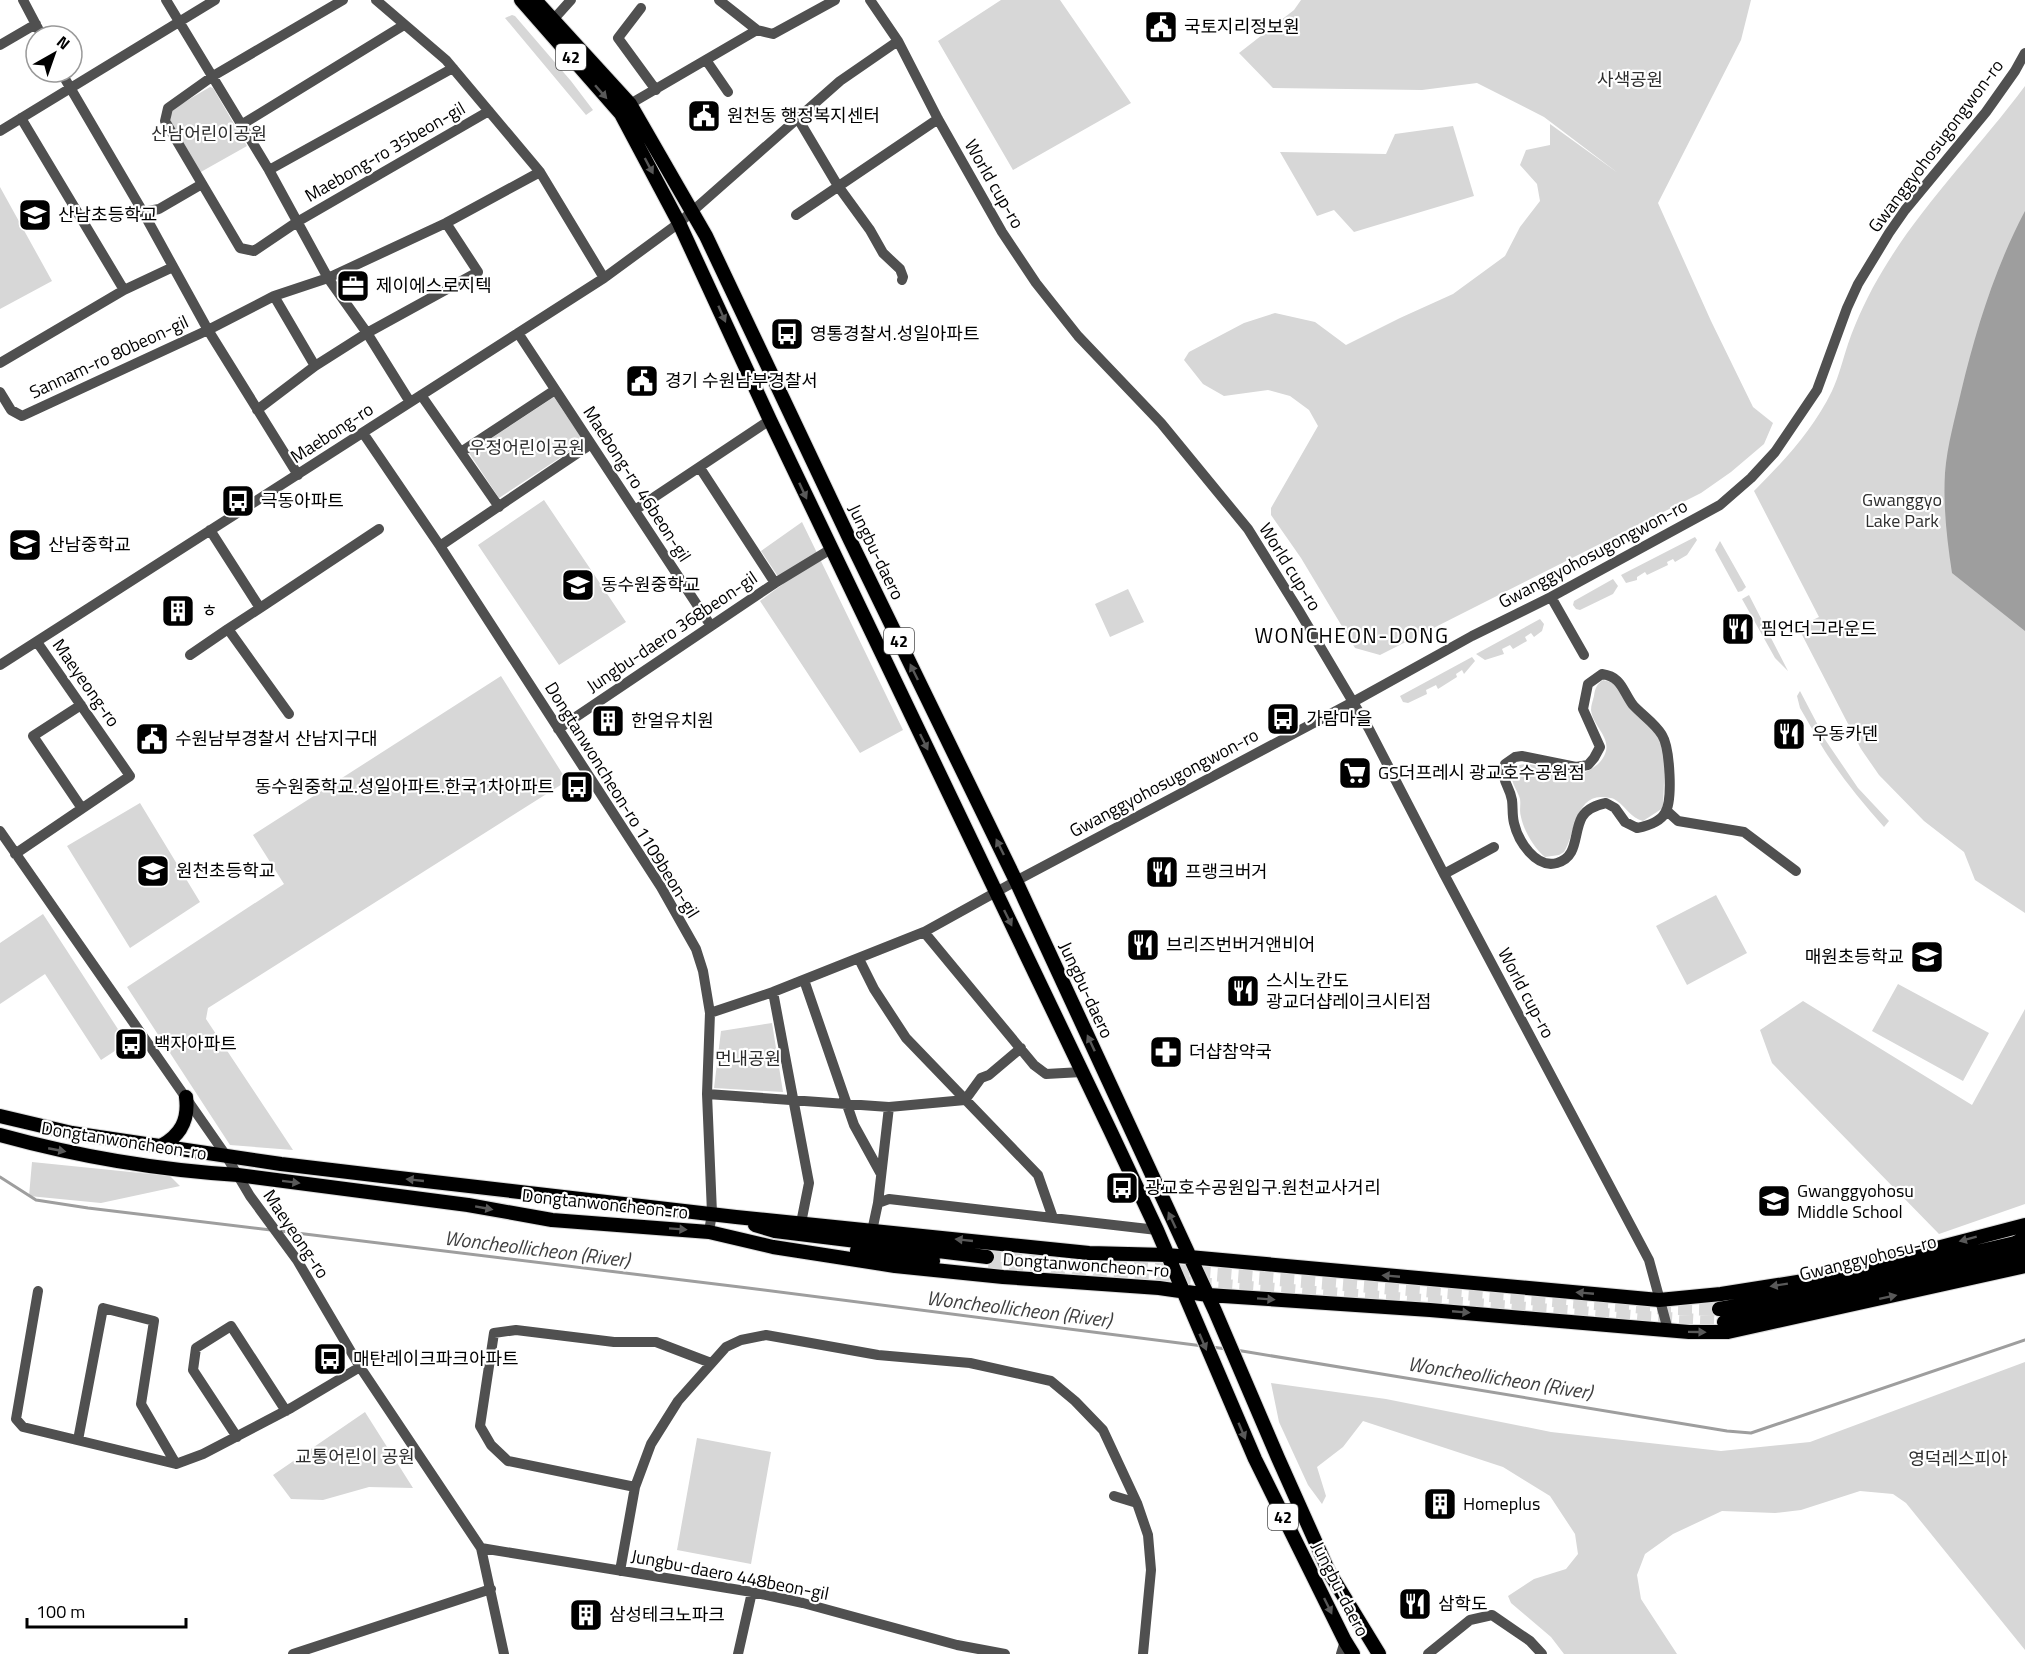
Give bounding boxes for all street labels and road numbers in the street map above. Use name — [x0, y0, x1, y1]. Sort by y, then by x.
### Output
road number: 42 — [556, 44, 586, 70]
street label: Gwanggyohosugongwon-ro — [1861, 53, 2010, 238]
street label: Maebong-ro 35beon-gil — [299, 95, 470, 209]
street label: World cup-ro — [958, 134, 1031, 233]
street label: Sannam-ro 80beon-gil — [25, 308, 193, 405]
street label: Maebong-ro — [285, 396, 379, 470]
street label: Maebong-ro 46beon-gil — [577, 400, 698, 567]
street label: Gwanggyohosugongwon-ro — [1493, 492, 1692, 615]
street label: Jungbu-daero — [842, 499, 911, 604]
street label: World cup-ro — [1253, 517, 1328, 616]
street label: Jungbu-daero 368beon-gil — [581, 564, 763, 699]
road number: 42 — [884, 628, 914, 654]
street label: Maeyeong-ro — [46, 633, 127, 732]
street label: Dongtanwoncheon-ro 1109beon-gil — [538, 676, 707, 923]
street label: Gwanggyohosugongwon-ro — [1064, 721, 1263, 844]
street label: Jungbu-daero — [1052, 937, 1121, 1043]
street label: World cup-ro — [1491, 943, 1562, 1043]
street label: Dongtanwoncheon-ro — [40, 1114, 209, 1167]
street label: Dongtanwoncheon-ro — [521, 1181, 689, 1226]
street label: Maeyeong-ro — [257, 1184, 336, 1284]
street label: Gwanggyohosu-ro — [1797, 1227, 1939, 1288]
street label: Dongtanwoncheon-ro — [1002, 1245, 1170, 1284]
road number: 42 — [1268, 1504, 1298, 1530]
street label: Jungbu-daero — [1305, 1536, 1376, 1641]
street label: Jungbu-daero 448beon-gil — [629, 1542, 831, 1607]

